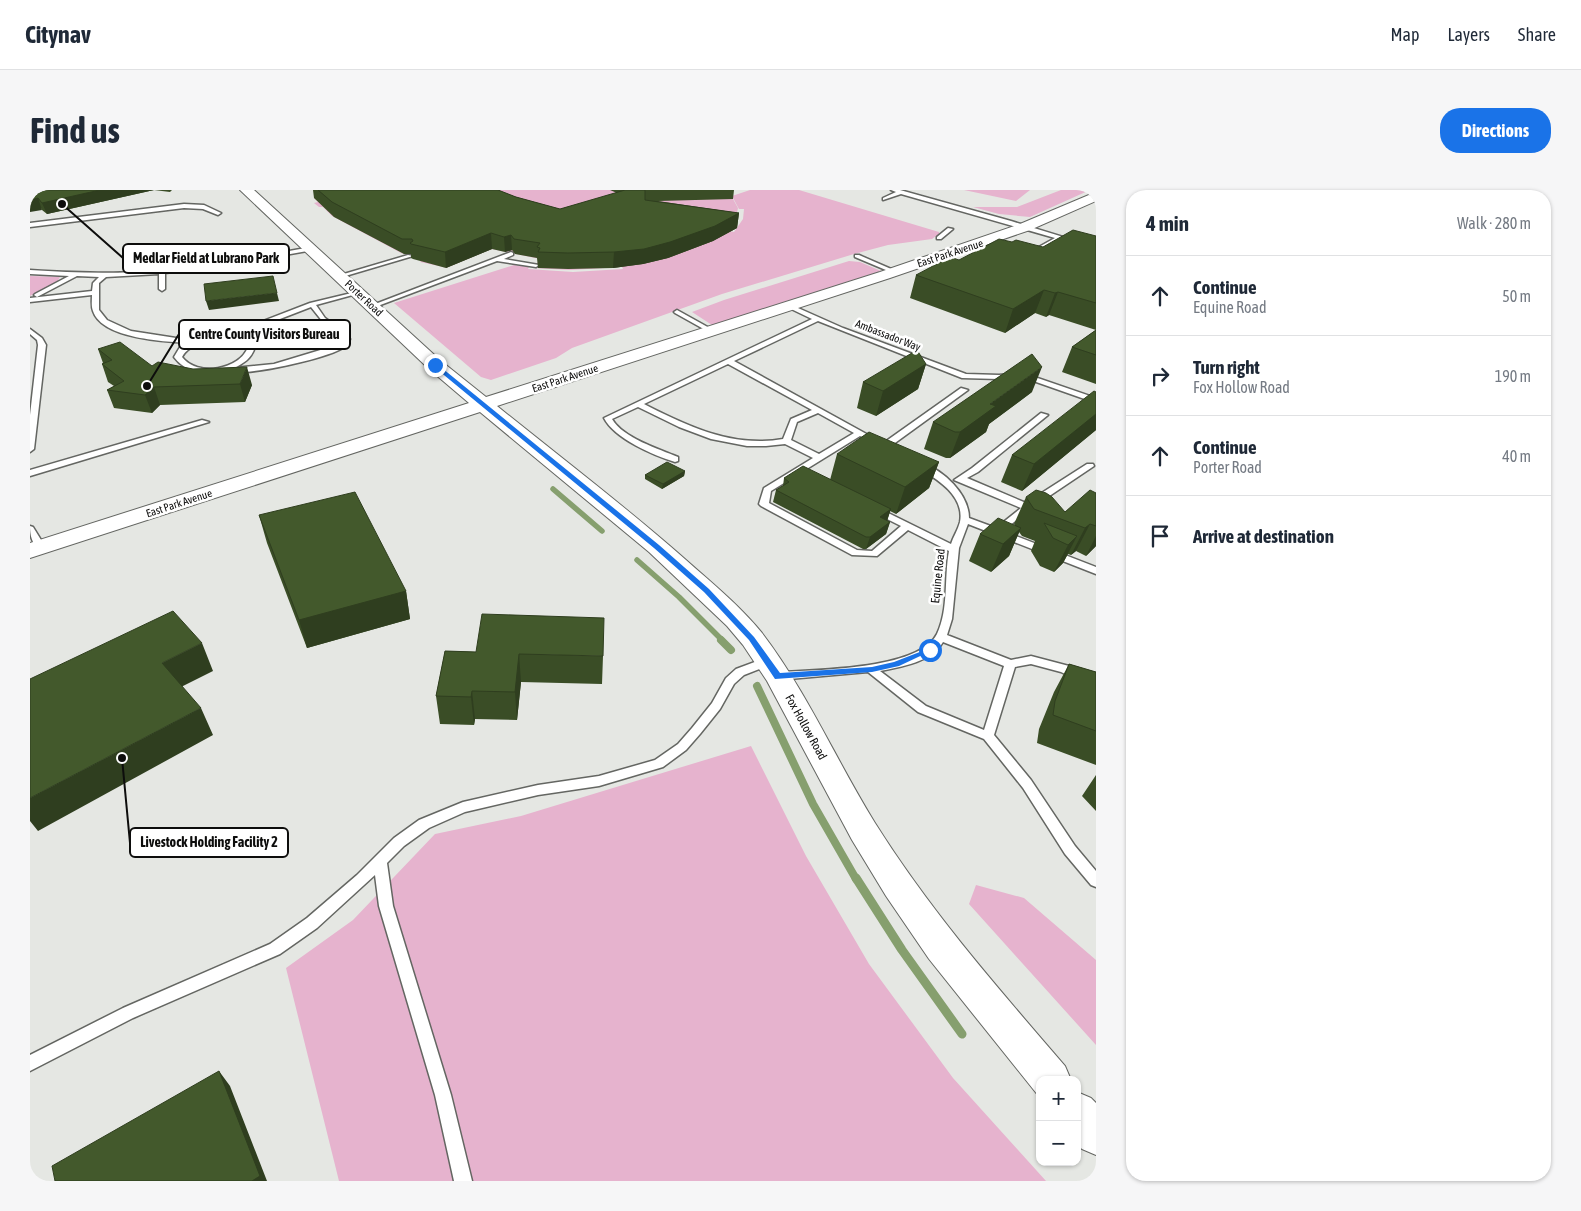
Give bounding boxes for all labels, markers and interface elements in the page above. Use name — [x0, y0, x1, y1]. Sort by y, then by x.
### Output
text: Citynav — [25, 21, 91, 48]
text: Map — [1390, 24, 1419, 45]
text: Layers — [1447, 24, 1490, 45]
text: Share — [1518, 24, 1556, 45]
button: Directions — [1440, 108, 1551, 153]
text: Find us — [30, 110, 120, 150]
text: 4 min — [1146, 211, 1189, 235]
text: Walk · 280 m — [1457, 214, 1531, 232]
street label: East Park Avenue — [915, 237, 985, 269]
callout: Medlar Field at Lubrano Park — [123, 244, 289, 273]
text: Medlar Field at Lubrano Park — [133, 250, 280, 266]
text: Continue — [1193, 276, 1257, 298]
street label: Porter Road — [343, 277, 385, 319]
icon: ahead — [1146, 282, 1174, 310]
text: 50 m — [1502, 287, 1531, 305]
text: Equine Road — [1193, 298, 1267, 316]
street label: Ambassador Way — [854, 317, 923, 353]
callout: Centre County Visitors Bureau — [179, 320, 350, 349]
text: Centre County Visitors Bureau — [189, 326, 340, 342]
route end — [424, 354, 447, 377]
text: Turn right — [1193, 356, 1260, 378]
street label: East Park Avenue — [530, 362, 600, 394]
icon: right — [1146, 362, 1174, 390]
text: 190 m — [1495, 367, 1531, 385]
text: Fox Hollow Road — [1193, 378, 1290, 396]
text: Continue — [1193, 436, 1257, 458]
icon: ahead — [1146, 442, 1174, 470]
text: 40 m — [1502, 447, 1531, 465]
text: Porter Road — [1193, 458, 1262, 476]
street label: East Park Avenue — [144, 487, 214, 519]
icon: arrive — [1146, 522, 1174, 550]
text: Arrive at destination — [1193, 525, 1334, 547]
street label: Equine Road — [928, 548, 948, 604]
route start — [919, 639, 942, 662]
street label: Fox Hollow Road — [782, 692, 830, 762]
callout: Livestock Holding Facility 2 — [130, 828, 288, 857]
text: Livestock Holding Facility 2 — [140, 834, 278, 850]
map controls — [1036, 1076, 1081, 1166]
button: + — [1036, 1076, 1081, 1121]
button: − — [1036, 1121, 1081, 1166]

